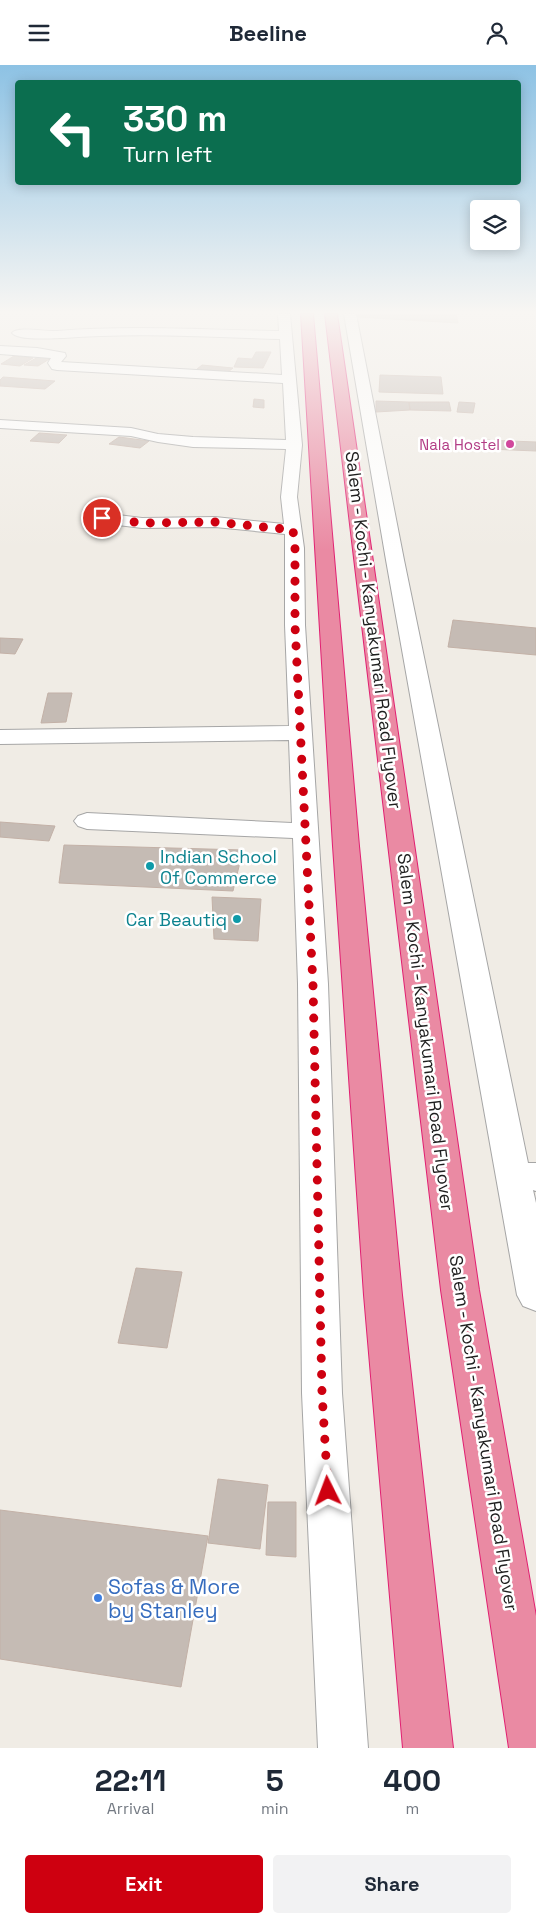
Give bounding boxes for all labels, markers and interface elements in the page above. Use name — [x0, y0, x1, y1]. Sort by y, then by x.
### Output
icon: menu — [25, 19, 53, 47]
text: Beeline — [229, 19, 307, 47]
icon: person — [483, 19, 511, 47]
text: 330 m — [123, 97, 227, 141]
icon: left — [40, 100, 105, 165]
text: Turn left — [123, 140, 213, 168]
map controls — [470, 200, 520, 250]
button: layers — [470, 200, 520, 250]
place label: Nala Hostel — [419, 435, 500, 454]
marker: Nala Hostel — [504, 438, 516, 450]
street label: Salem - Kochi - Kanyakumari Road Flyover — [341, 450, 407, 810]
pin — [81, 497, 123, 539]
icon: arrive — [88, 504, 116, 532]
place label: Indian School Of Commerce — [160, 845, 277, 889]
street label: Salem - Kochi - Kanyakumari Road Flyover — [393, 852, 459, 1212]
marker: Indian School Of Commerce — [144, 860, 156, 872]
place label: Car Beautiq — [126, 908, 227, 931]
marker: Car Beautiq — [231, 913, 243, 925]
street label: Salem - Kochi - Kanyakumari Road Flyover — [444, 1253, 524, 1613]
position arrow — [301, 1464, 353, 1516]
place label: Sofas & More by Stanley — [108, 1573, 240, 1624]
marker: Sofas & More by Stanley — [92, 1592, 104, 1604]
text: 22:11 — [95, 1761, 166, 1800]
text: 5 — [266, 1761, 284, 1800]
text: 400 — [383, 1761, 441, 1800]
text: Arrival — [107, 1798, 154, 1819]
text: min — [261, 1798, 289, 1819]
text: m — [405, 1798, 419, 1819]
button: Exit — [25, 1855, 263, 1913]
button: Share — [273, 1855, 511, 1913]

